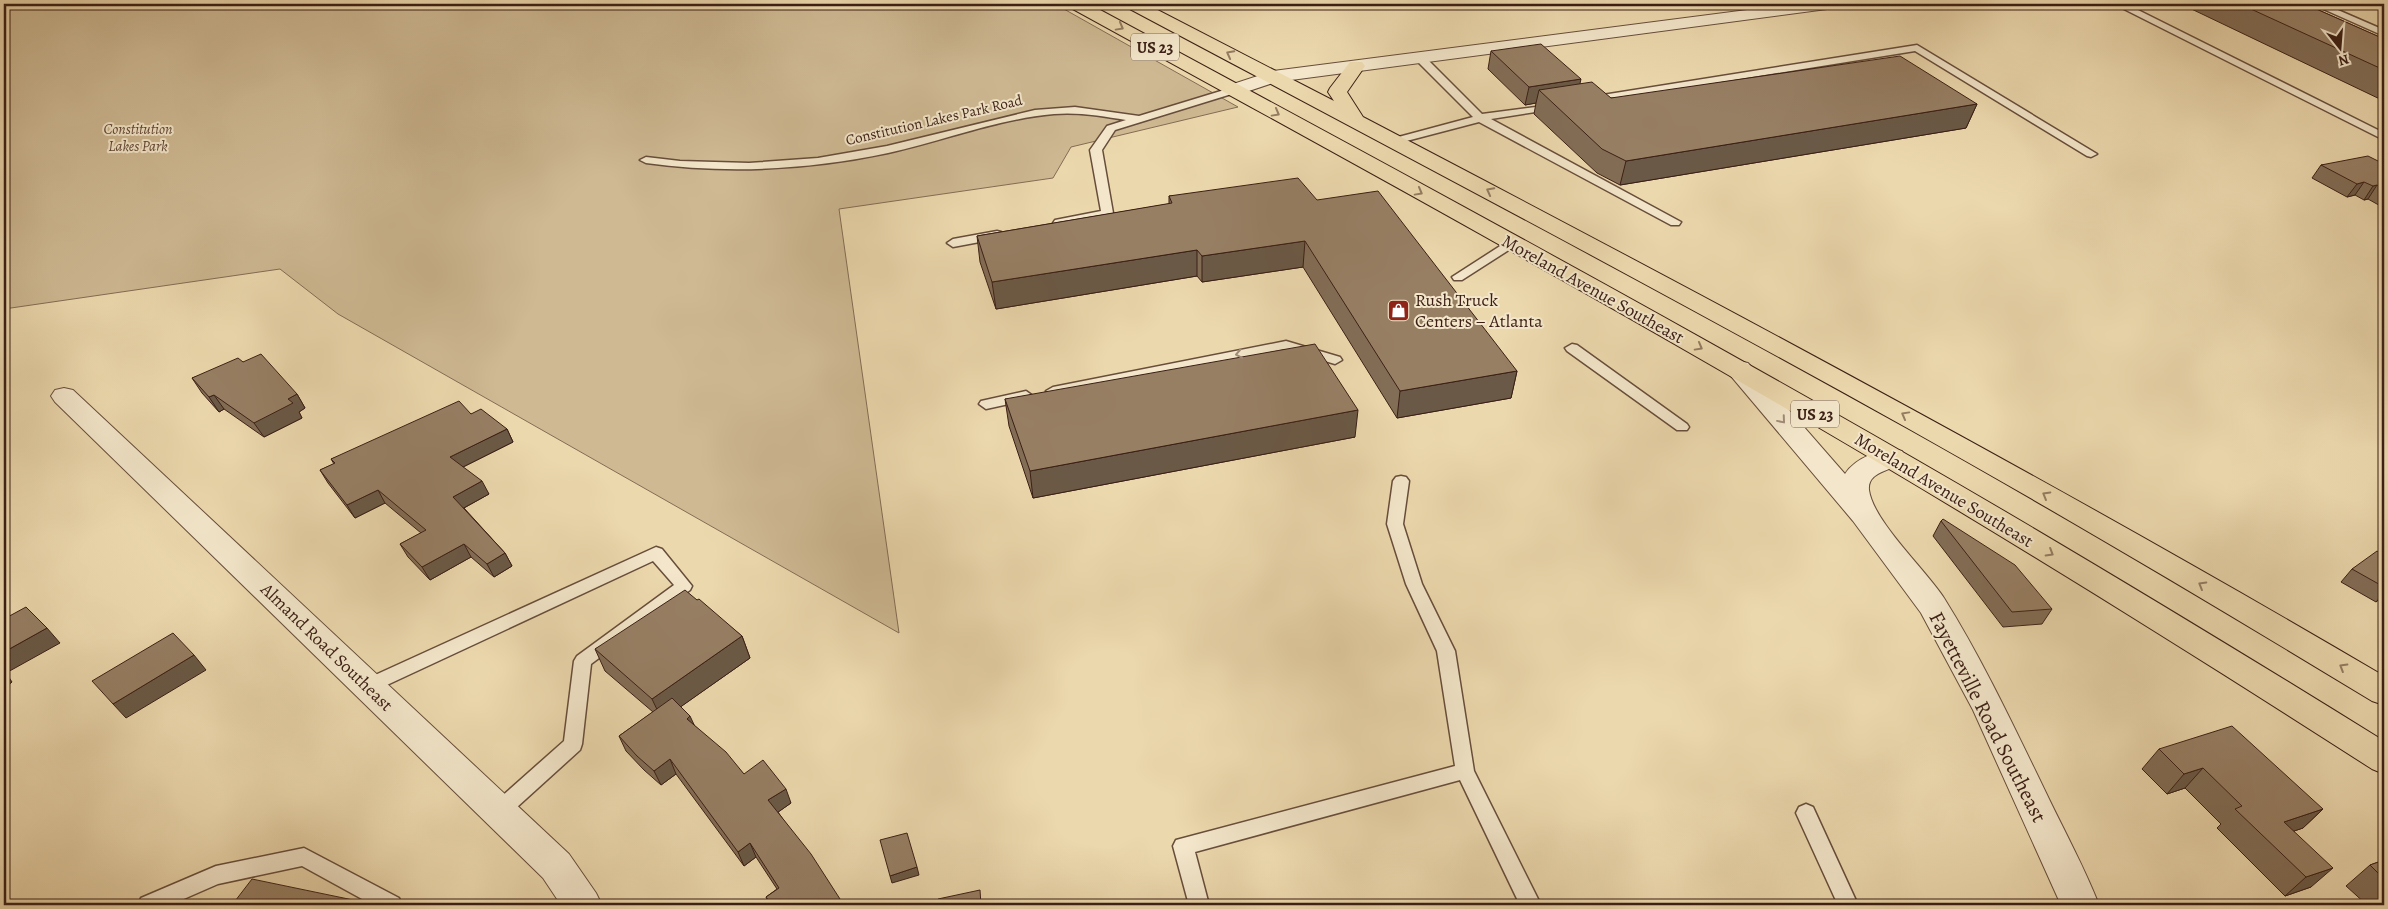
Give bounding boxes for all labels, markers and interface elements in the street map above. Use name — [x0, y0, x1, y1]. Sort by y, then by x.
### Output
one-way arrow — [1115, 21, 1124, 31]
north arrow — [2316, 22, 2366, 72]
road number: US 23 — [1131, 34, 1179, 61]
text: N — [2336, 49, 2351, 71]
one-way arrow — [1226, 50, 1235, 60]
street label: Constitution Lakes Park Road — [844, 90, 1025, 150]
one-way arrow — [1271, 107, 1280, 117]
park label: Constitution Lakes Park — [104, 119, 172, 156]
one-way arrow — [1413, 186, 1422, 196]
one-way arrow — [1486, 187, 1495, 197]
street label: Moreland Avenue Southeast — [1498, 229, 1688, 349]
place label: Rush Truck Centers – Atlanta — [1415, 288, 1543, 333]
shop icon: Rush Truck Centers – Atlanta — [1387, 298, 1411, 322]
one-way arrow — [1693, 341, 1702, 351]
one-way arrow — [1234, 348, 1243, 359]
road number: US 23 — [1791, 400, 1839, 428]
one-way arrow — [1901, 411, 1910, 421]
one-way arrow — [1776, 414, 1784, 423]
street label: Moreland Avenue Southeast — [1850, 427, 2038, 553]
one-way arrow — [2043, 491, 2052, 501]
one-way arrow — [2044, 547, 2053, 557]
street label: Almand Road Southeast — [255, 577, 398, 716]
one-way arrow — [2199, 582, 2208, 592]
street label: Fayetteville Road Southeast — [1923, 607, 2053, 827]
one-way arrow — [2339, 664, 2348, 674]

